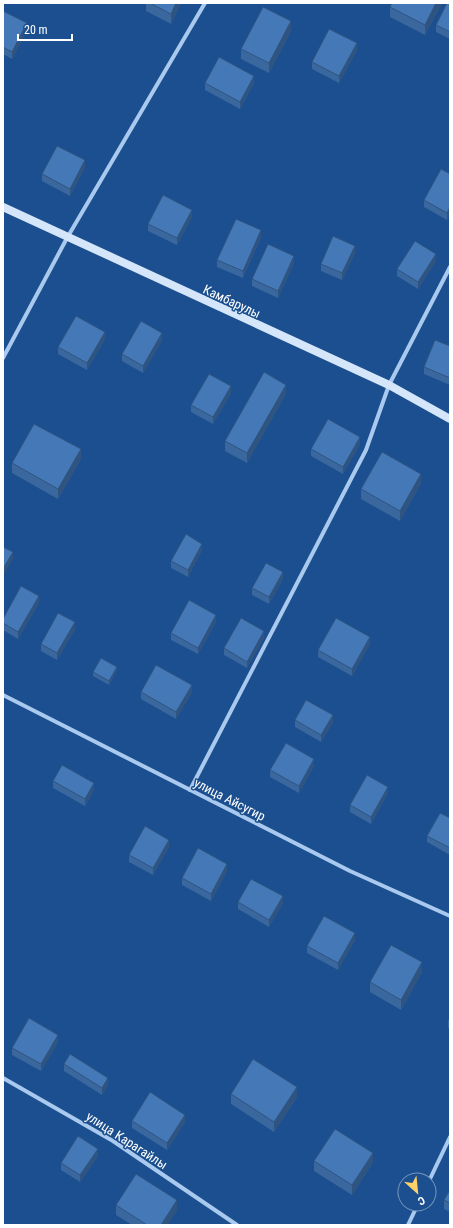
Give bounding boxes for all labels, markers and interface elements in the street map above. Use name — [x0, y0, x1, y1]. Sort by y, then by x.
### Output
scale bar — [18, 16, 72, 42]
text: 20 m — [24, 23, 48, 37]
street label: Камбарулы — [201, 282, 263, 321]
street label: улица Айсугир — [192, 775, 268, 824]
street label: улица Карагайлы — [83, 1109, 170, 1172]
north arrow — [397, 1172, 437, 1212]
text: С — [416, 1193, 427, 1208]

